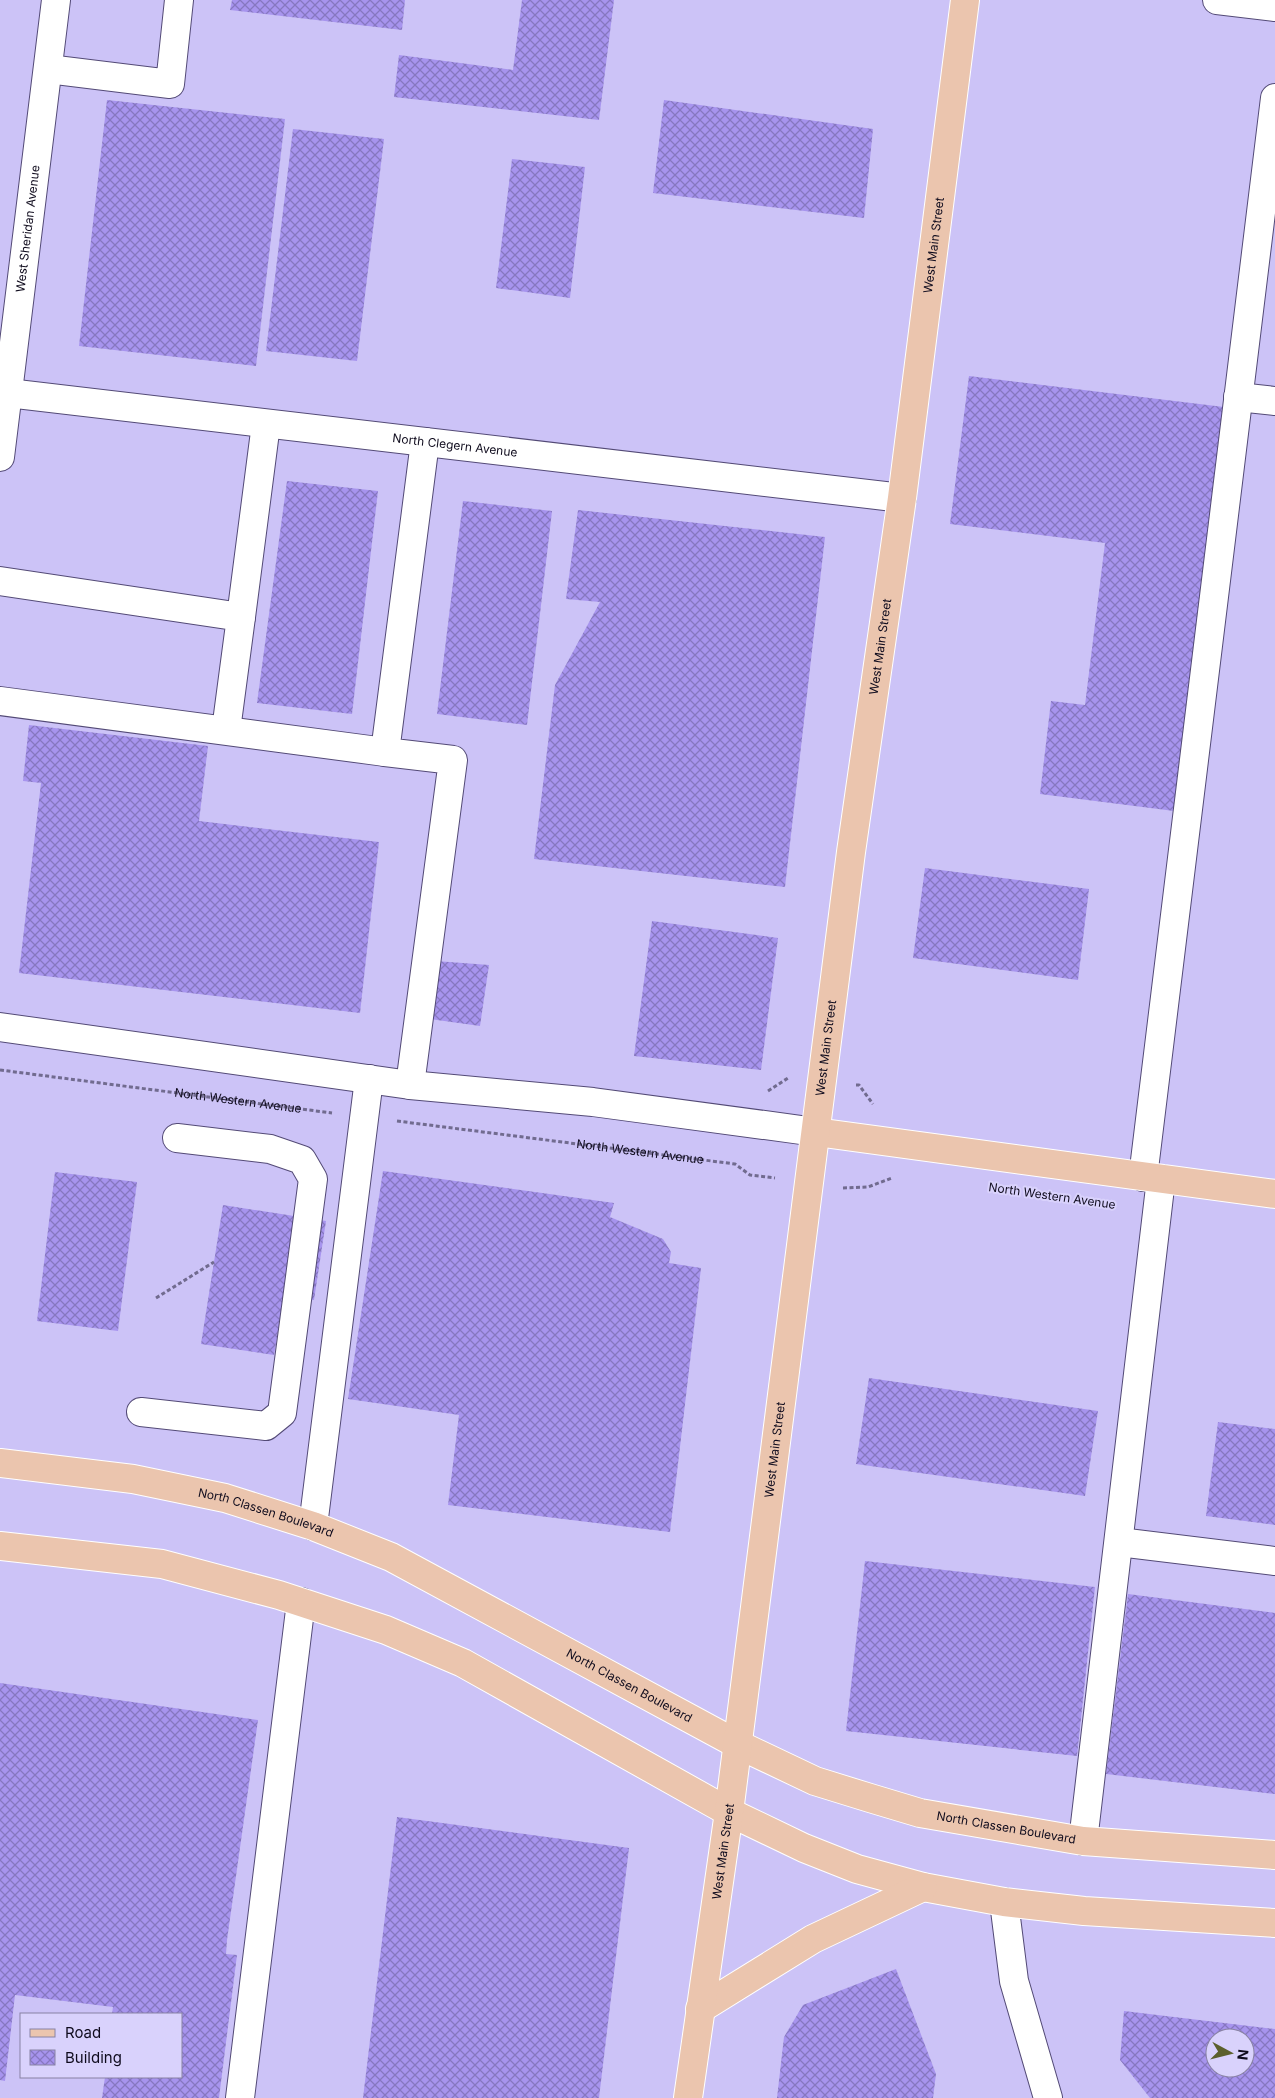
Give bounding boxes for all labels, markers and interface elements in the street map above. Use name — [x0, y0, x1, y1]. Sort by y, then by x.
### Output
street label: West Sheridan Avenue — [12, 164, 43, 293]
street label: West Main Street — [920, 196, 947, 294]
street label: North Clegern Avenue — [392, 430, 518, 460]
street label: West Main Street — [866, 598, 894, 696]
street label: West Main Street — [812, 999, 839, 1097]
street label: North Western Avenue — [174, 1085, 303, 1116]
street label: North Western Avenue — [576, 1136, 705, 1167]
street label: North Western Avenue — [988, 1179, 1116, 1212]
street label: West Main Street — [761, 1401, 788, 1499]
street label: North Classen Boulevard — [197, 1485, 336, 1540]
street label: North Classen Boulevard — [564, 1645, 695, 1725]
street label: West Main Street — [709, 1803, 737, 1900]
street label: North Classen Boulevard — [936, 1808, 1077, 1847]
legend — [20, 2013, 182, 2078]
text: Road — [65, 2023, 101, 2042]
north arrow — [1205, 2028, 1255, 2078]
text: Building — [65, 2048, 122, 2067]
text: N — [1234, 2048, 1252, 2061]

